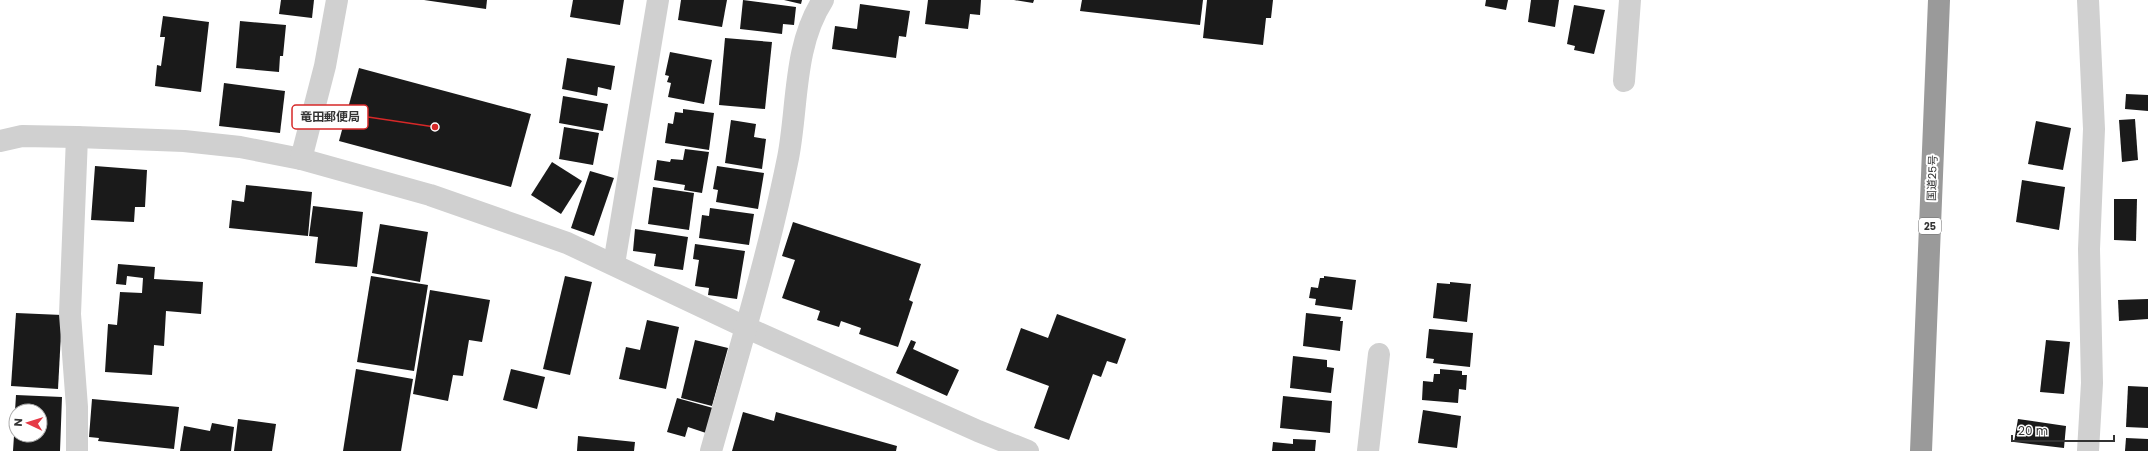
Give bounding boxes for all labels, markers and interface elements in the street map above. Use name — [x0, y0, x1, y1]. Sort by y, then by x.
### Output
callout: 竜田郵便局 — [292, 105, 368, 129]
text: 竜田郵便局 — [300, 108, 360, 125]
street label: 国道25号 — [1923, 155, 1941, 201]
road number: 25 — [1919, 218, 1941, 234]
north arrow — [8, 403, 48, 443]
scale bar — [2012, 417, 2114, 443]
text: N — [10, 418, 26, 427]
text: 20 m — [2018, 422, 2048, 439]

